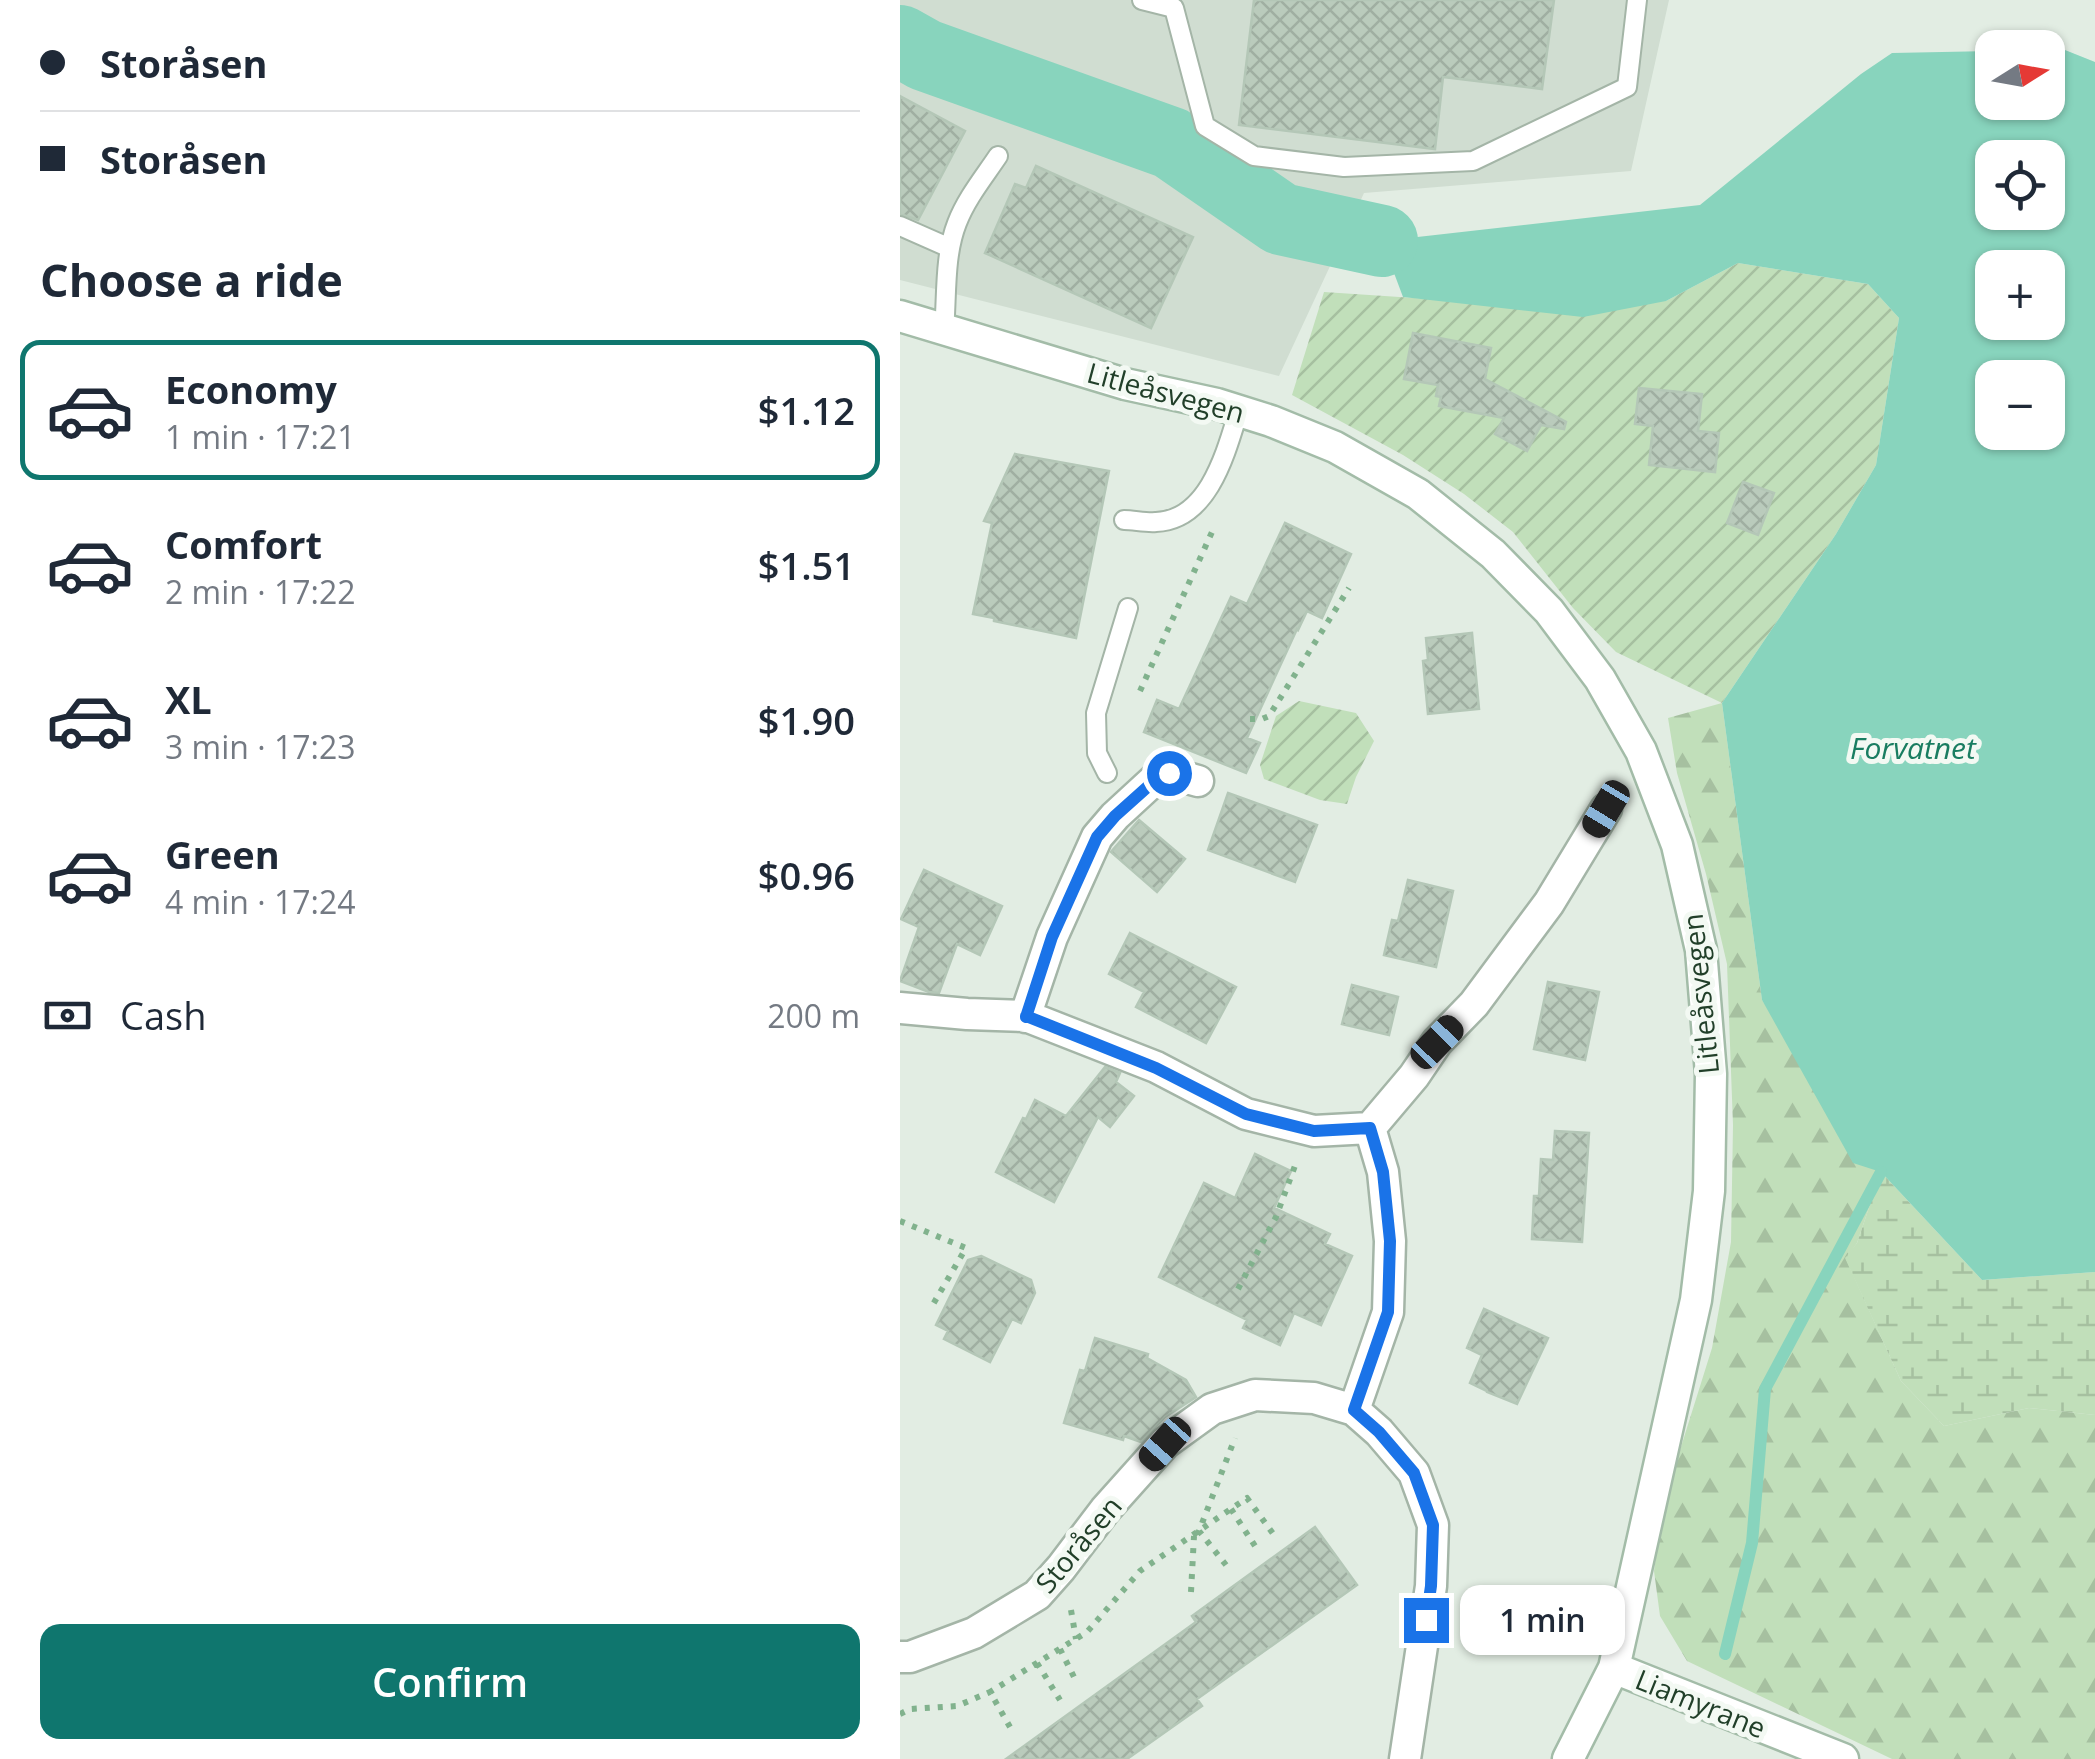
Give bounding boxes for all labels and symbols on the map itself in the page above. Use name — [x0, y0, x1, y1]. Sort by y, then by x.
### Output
north arrow — [1975, 30, 2065, 120]
street label: Litleåsvegen — [1083, 353, 1249, 431]
water label: Forvatnet — [1850, 727, 1977, 768]
route start — [1147, 751, 1192, 796]
car — [1578, 776, 1634, 842]
street label: Litleåsvegen — [1673, 912, 1727, 1076]
car — [1405, 1010, 1469, 1074]
car — [1134, 1412, 1196, 1476]
street label: Storåsen — [1026, 1488, 1130, 1600]
callout: 1 min — [1461, 1585, 1626, 1655]
route end — [1404, 1598, 1449, 1643]
street label: Liamyrane — [1630, 1660, 1772, 1746]

